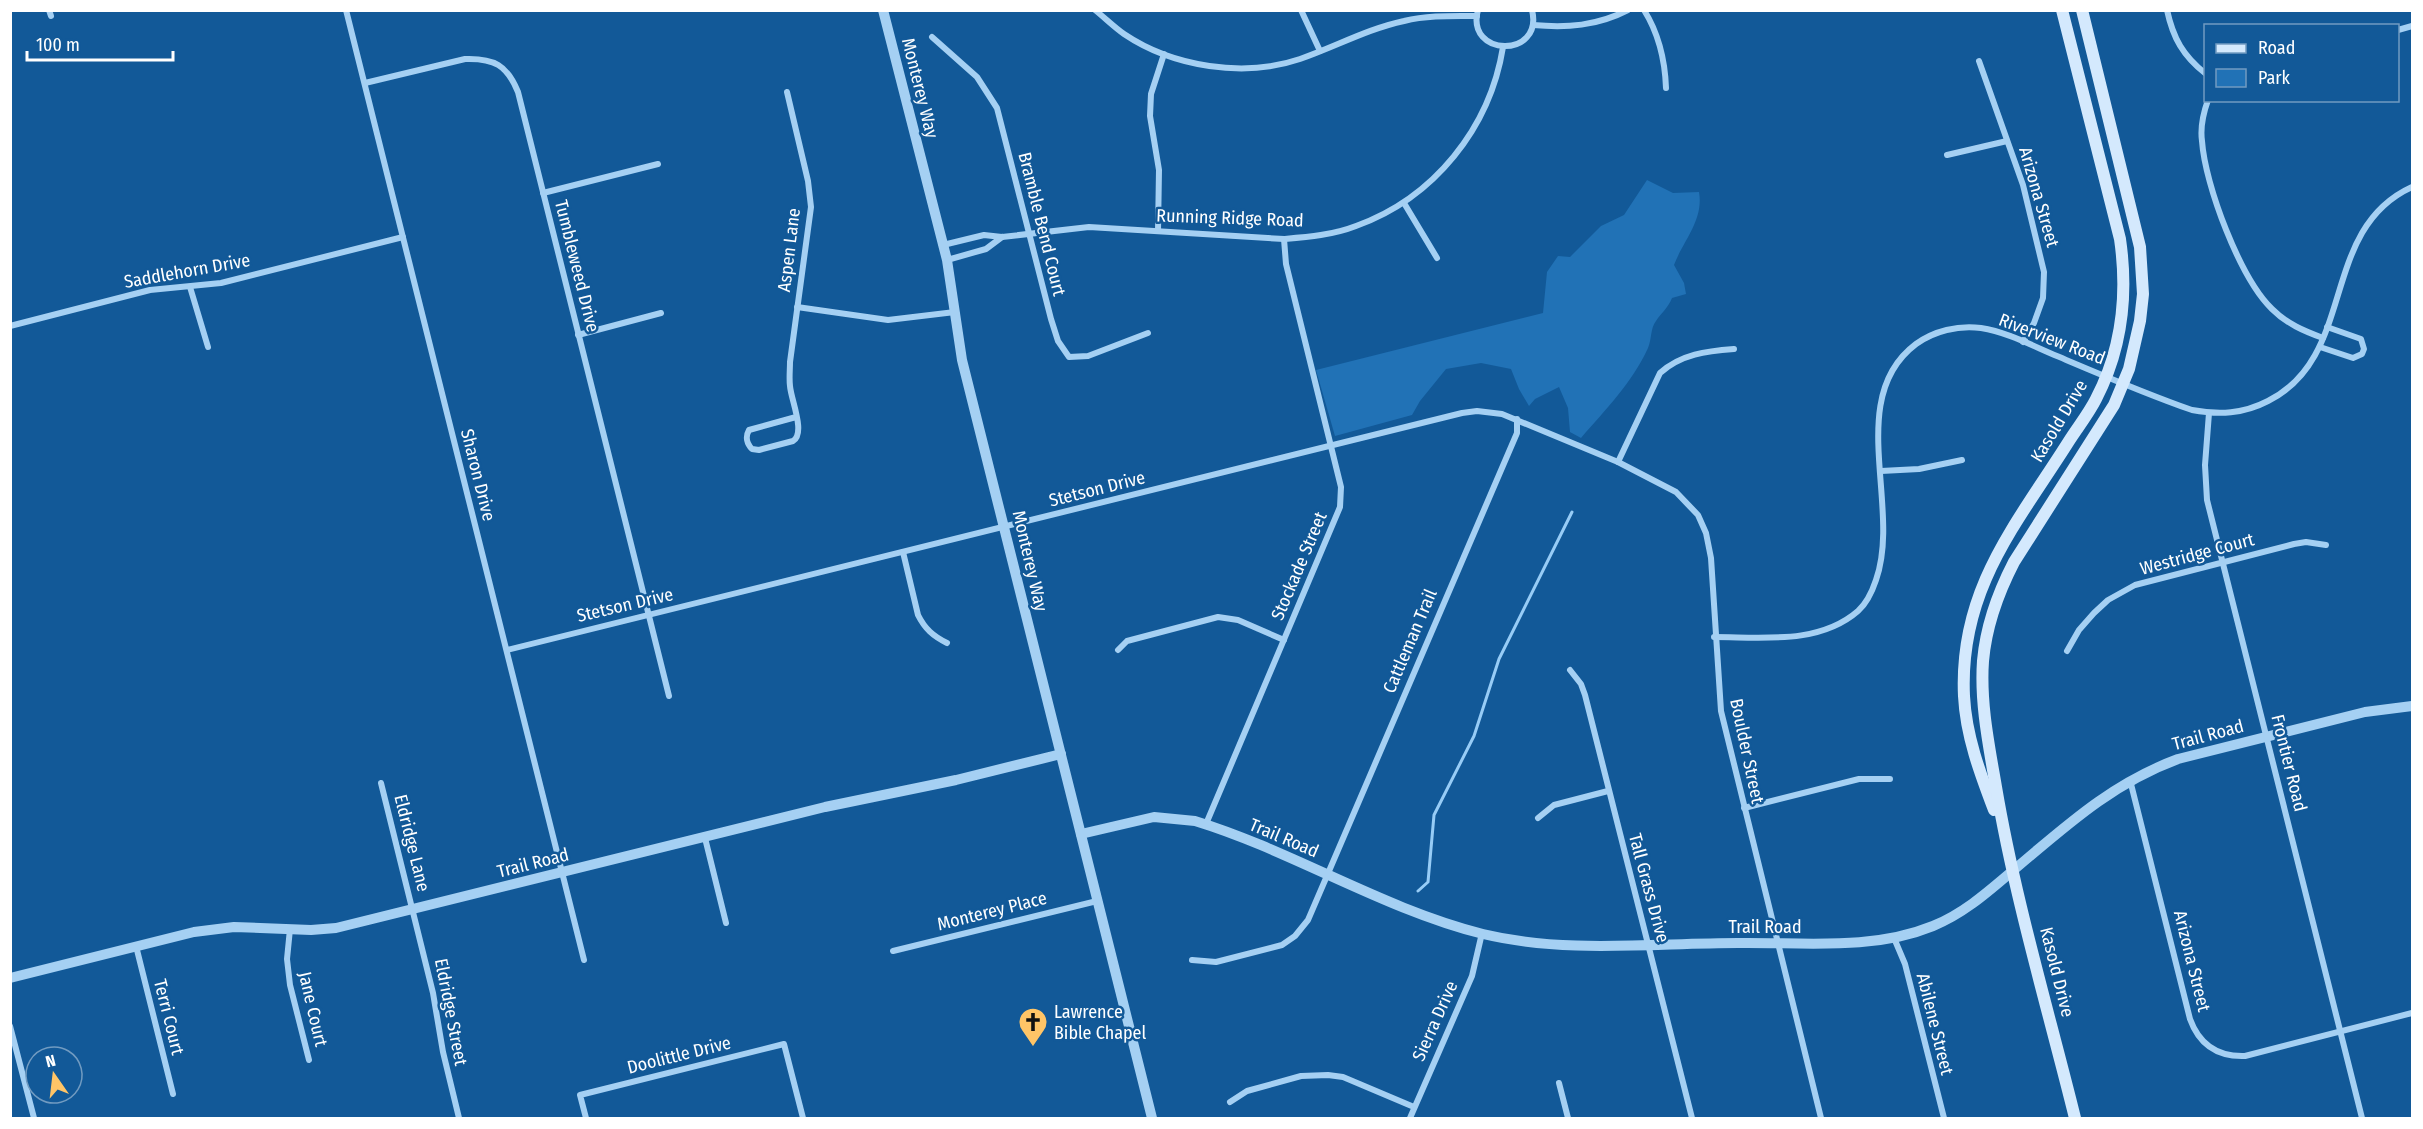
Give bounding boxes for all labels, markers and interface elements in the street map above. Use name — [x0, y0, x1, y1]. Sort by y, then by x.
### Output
scale bar — [27, 24, 172, 62]
legend — [2204, 24, 2399, 102]
text: 100 m — [36, 34, 80, 56]
street label: Monterey Way — [897, 36, 943, 140]
text: Road — [2258, 37, 2295, 59]
text: Park — [2258, 67, 2291, 89]
street label: Arizona Street — [2014, 144, 2064, 250]
street label: Bramble Bend Court — [1013, 150, 1071, 298]
street label: Tumbleweed Drive — [550, 198, 604, 335]
street label: Running Ridge Road — [1156, 204, 1304, 232]
street label: Aspen Lane — [773, 207, 805, 293]
street label: Saddlehorn Drive — [122, 249, 252, 293]
street label: Riverview Road — [1996, 309, 2108, 369]
street label: Kasold Drive — [2026, 376, 2092, 466]
street label: Sharon Drive — [456, 427, 500, 524]
street label: Stetson Drive — [1047, 466, 1147, 512]
street label: Stockade Street — [1266, 508, 1332, 624]
street label: Monterey Way — [1008, 509, 1052, 613]
street label: Westridge Court — [2137, 528, 2257, 580]
street label: Stetson Drive — [575, 583, 675, 627]
street label: Cattleman Trail — [1378, 585, 1442, 696]
street label: Boulder Street — [1725, 697, 1769, 806]
street label: Frontier Road — [2266, 712, 2312, 814]
street label: Trail Road — [2170, 715, 2246, 755]
street label: Eldridge Lane — [389, 792, 435, 894]
street label: Trail Road — [1246, 814, 1322, 862]
street label: Tall Grass Drive — [1624, 831, 1674, 945]
street label: Trail Road — [495, 843, 571, 883]
street label: Monterey Place — [935, 887, 1049, 935]
street label: Arizona Street — [2169, 908, 2215, 1014]
street label: Trail Road — [1728, 916, 1802, 938]
street label: Kasold Drive — [2035, 925, 2079, 1019]
street label: Eldridge Street — [430, 957, 472, 1068]
street label: Jane Court — [294, 969, 332, 1049]
street label: Abilene Street — [1912, 971, 1958, 1077]
street label: Terri Court — [149, 977, 189, 1057]
street label: Sierra Drive — [1408, 977, 1462, 1065]
place label: Lawrence Bible Chapel — [1054, 1001, 1146, 1044]
church icon: Lawrence Bible Chapel — [1017, 1006, 1049, 1048]
street label: Doolittle Drive — [625, 1031, 733, 1079]
north arrow — [24, 1045, 84, 1105]
text: N — [44, 1051, 57, 1071]

